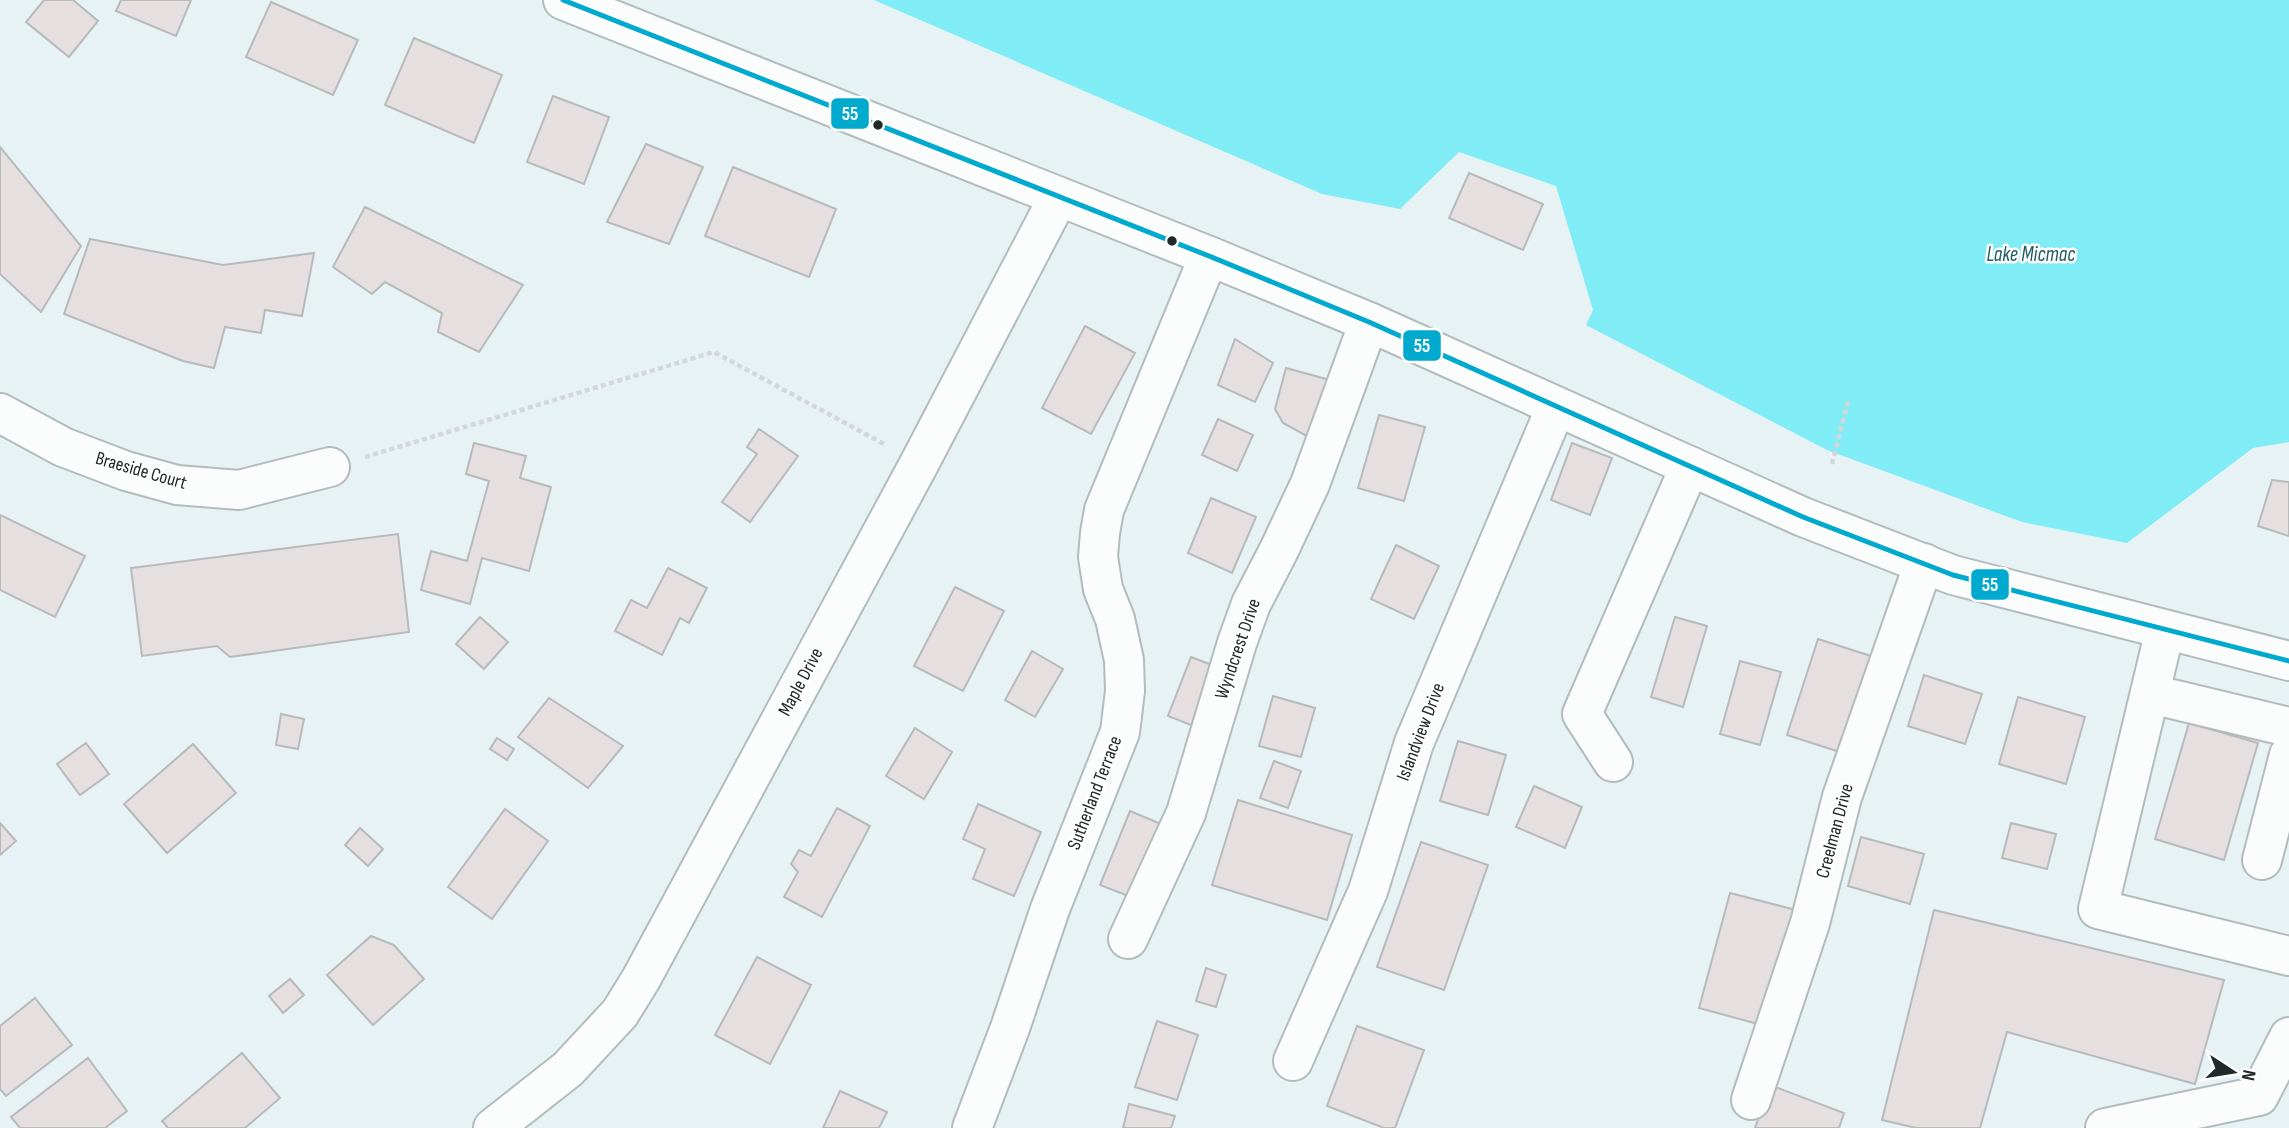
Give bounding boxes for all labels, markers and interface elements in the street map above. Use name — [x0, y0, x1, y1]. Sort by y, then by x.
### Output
line badge: 55 — [830, 97, 870, 130]
text: 55 — [842, 103, 858, 126]
unlabelled marker — [871, 118, 885, 132]
unlabelled marker — [1165, 234, 1179, 248]
water label: Lake Micmac — [1986, 242, 2076, 267]
line badge: 55 — [1402, 329, 1442, 362]
text: 55 — [1414, 335, 1430, 358]
street label: Braeside Court — [93, 447, 189, 495]
line badge: 55 — [1970, 568, 2010, 601]
text: 55 — [1982, 574, 1998, 597]
street label: Wyndcrest Drive — [1210, 596, 1266, 702]
street label: Maple Drive — [774, 644, 828, 720]
street label: Islandview Drive — [1392, 680, 1450, 784]
street label: Sutherland Terrace — [1063, 733, 1127, 853]
street label: Creelman Drive — [1811, 781, 1859, 881]
north arrow — [2198, 1037, 2268, 1107]
text: N — [2236, 1068, 2260, 1083]

